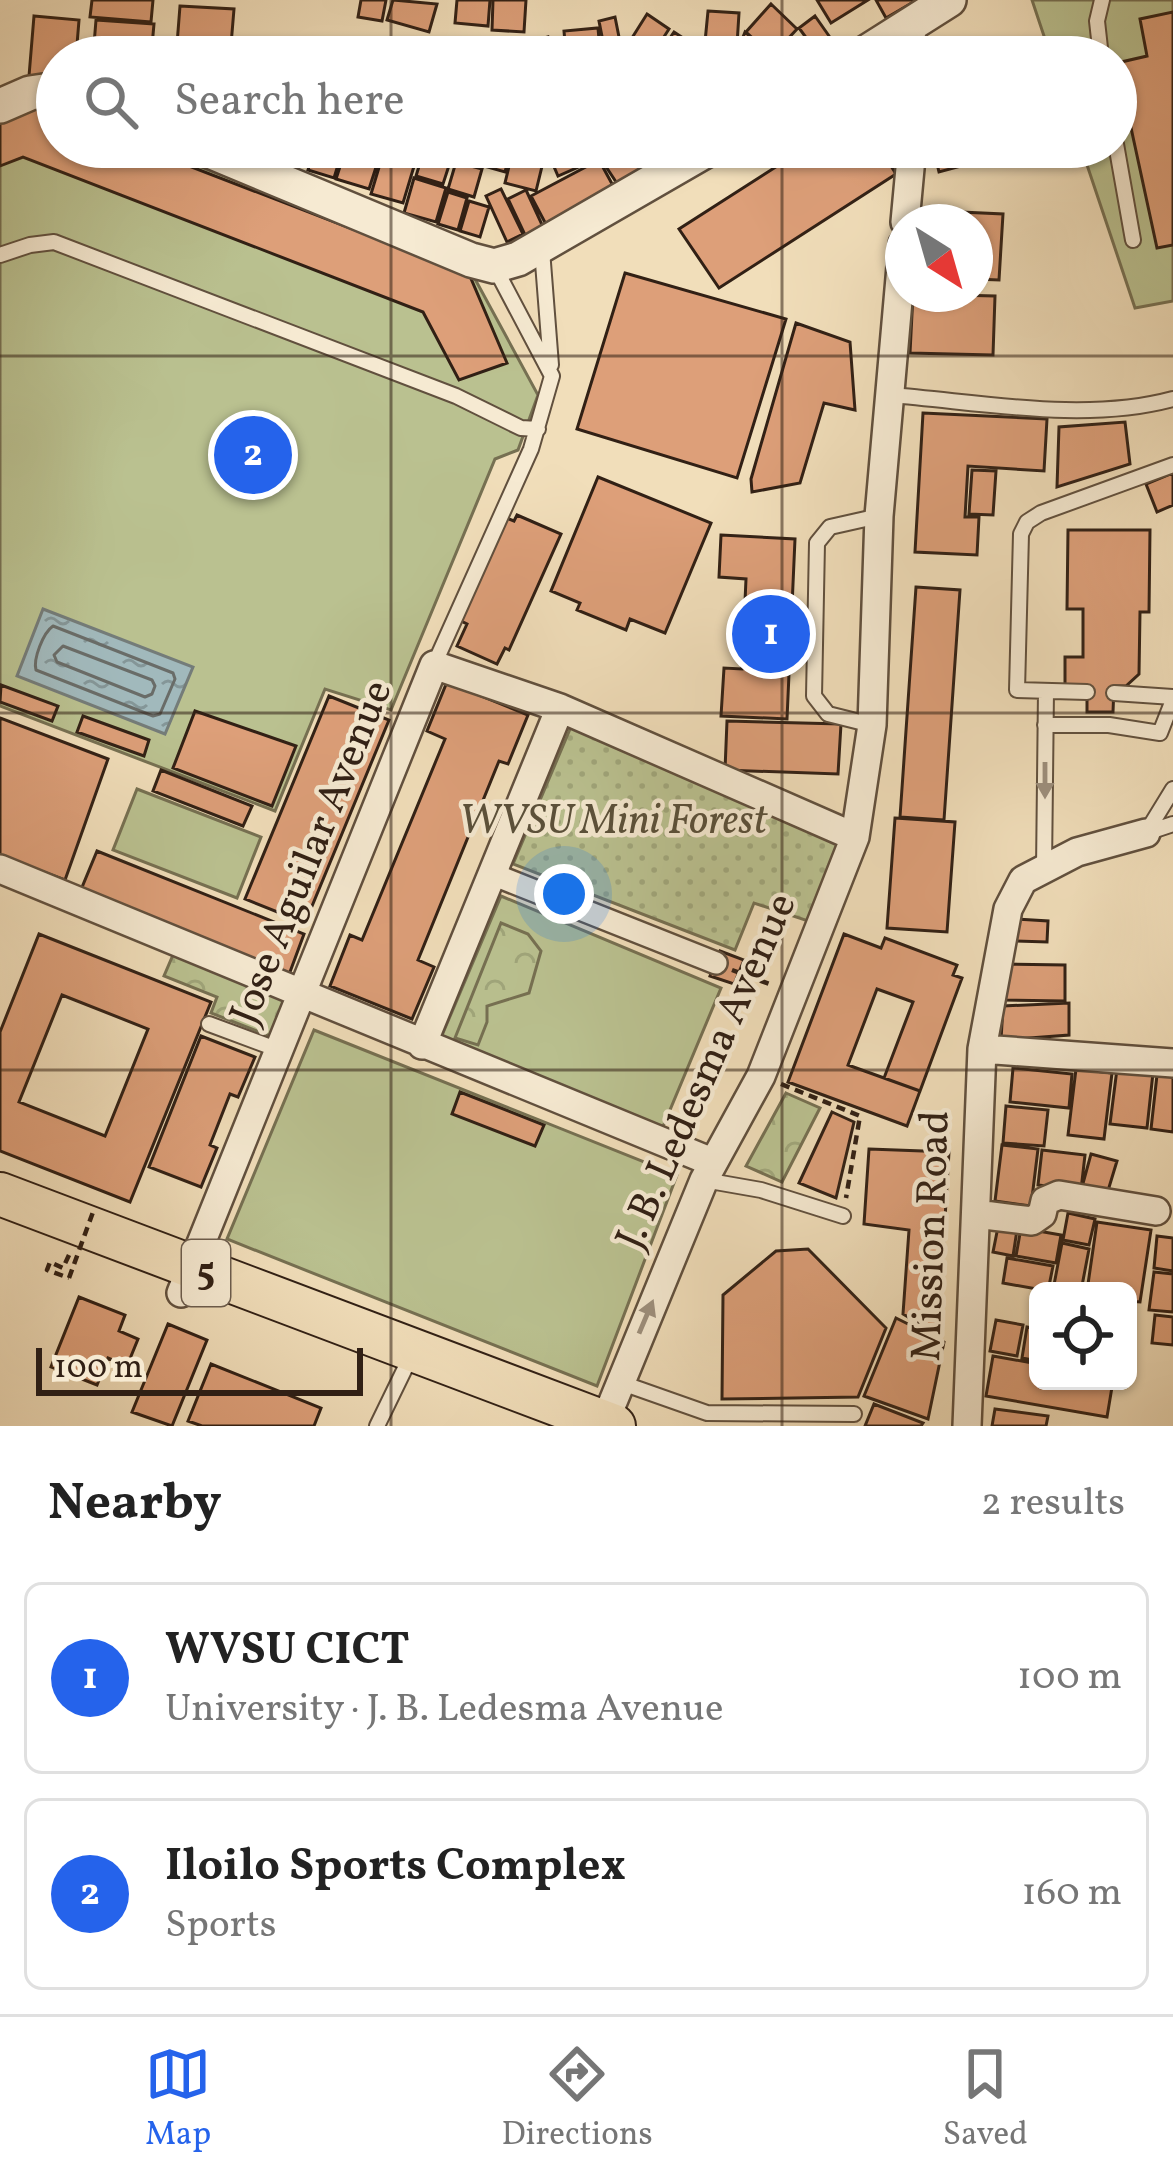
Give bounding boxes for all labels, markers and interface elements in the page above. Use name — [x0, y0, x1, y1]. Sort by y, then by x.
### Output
search box — [36, 36, 1137, 168]
icon: search — [78, 69, 144, 135]
text: Search here — [174, 71, 405, 134]
north arrow — [885, 204, 993, 312]
pin: 2 — [214, 410, 292, 500]
pin: 1 — [732, 589, 810, 679]
street label: Jose Aguilar Avenue — [217, 672, 409, 1034]
one-way arrow — [1035, 762, 1055, 800]
park label: WVSU Mini Forest — [459, 793, 768, 852]
your location — [534, 864, 594, 924]
street label: J. B. Ledesma Avenue — [603, 885, 813, 1259]
street label: Mission Road — [899, 1110, 967, 1362]
road number: 5 — [182, 1240, 230, 1306]
map controls — [1029, 1282, 1137, 1390]
button: locate — [1029, 1282, 1137, 1390]
one-way arrow — [637, 1299, 656, 1335]
scale bar — [36, 1342, 363, 1395]
text: 100 m — [54, 1346, 143, 1392]
text: Nearby — [48, 1469, 222, 1540]
text: 2 results — [981, 1477, 1125, 1531]
text: WVSU CICT — [165, 1620, 410, 1683]
text: 1 — [82, 1651, 98, 1705]
text: 100 m — [1017, 1651, 1122, 1705]
text: University · J. B. Ledesma Avenue — [165, 1683, 723, 1737]
text: Iloilo Sports Complex — [165, 1836, 626, 1899]
text: 2 — [80, 1867, 100, 1921]
text: 160 m — [1021, 1867, 1122, 1921]
text: Sports — [165, 1899, 276, 1953]
tab: Map — [145, 2041, 211, 2159]
tab: Directions — [501, 2041, 653, 2159]
tab: Saved — [943, 2041, 1028, 2159]

